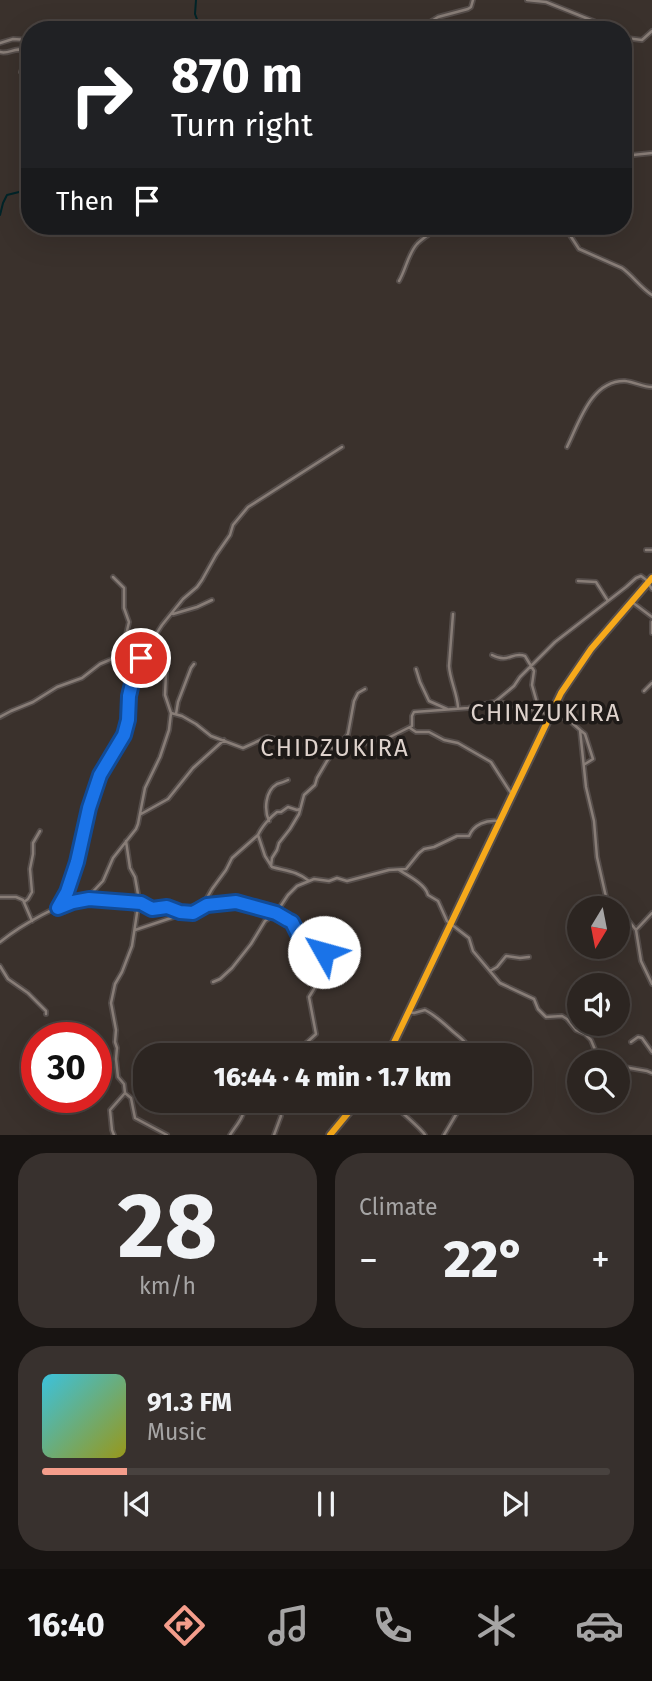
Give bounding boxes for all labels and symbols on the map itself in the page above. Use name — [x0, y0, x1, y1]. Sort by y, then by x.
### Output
pin — [111, 628, 171, 688]
district label: CHINZUKIRA — [471, 699, 621, 727]
district label: CHIDZUKIRA — [260, 734, 410, 762]
north arrow — [567, 896, 630, 959]
position arrow — [287, 915, 361, 989]
speed limit sign: 30 — [21, 1022, 112, 1113]

